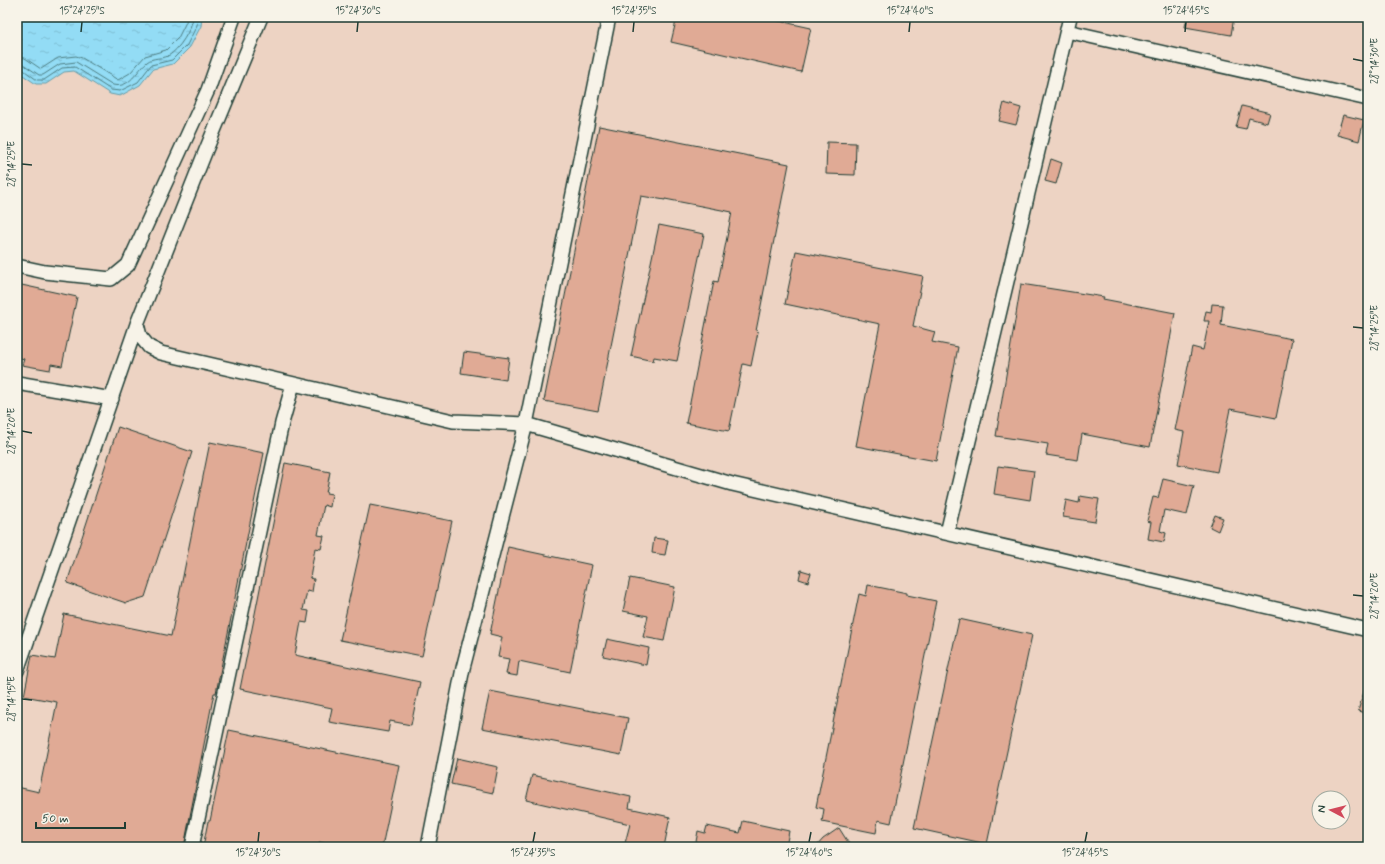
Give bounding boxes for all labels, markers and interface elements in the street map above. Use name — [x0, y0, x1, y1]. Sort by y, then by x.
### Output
text: 15°24'25"S — [59, 4, 105, 18]
text: 15°24'30"S — [335, 4, 381, 18]
text: 15°24'35"S — [611, 4, 657, 18]
text: 15°24'40"S — [887, 4, 934, 18]
text: 15°24'45"S — [1163, 4, 1210, 18]
text: 28°14'30"E — [1368, 38, 1382, 84]
text: 28°14'25"E — [5, 141, 19, 187]
text: 28°14'25"E — [1368, 305, 1382, 351]
text: 28°14'20"E — [5, 408, 19, 454]
text: 28°14'20"E — [1368, 573, 1382, 619]
text: 28°14'15"E — [5, 676, 19, 722]
north arrow — [1311, 790, 1351, 830]
scale bar — [36, 804, 125, 830]
text: N — [1315, 804, 1329, 813]
text: 50 m — [42, 811, 69, 827]
text: 15°24'30"S — [235, 846, 281, 860]
text: 15°24'35"S — [510, 846, 556, 860]
text: 15°24'40"S — [786, 846, 833, 860]
text: 15°24'45"S — [1062, 846, 1109, 860]

